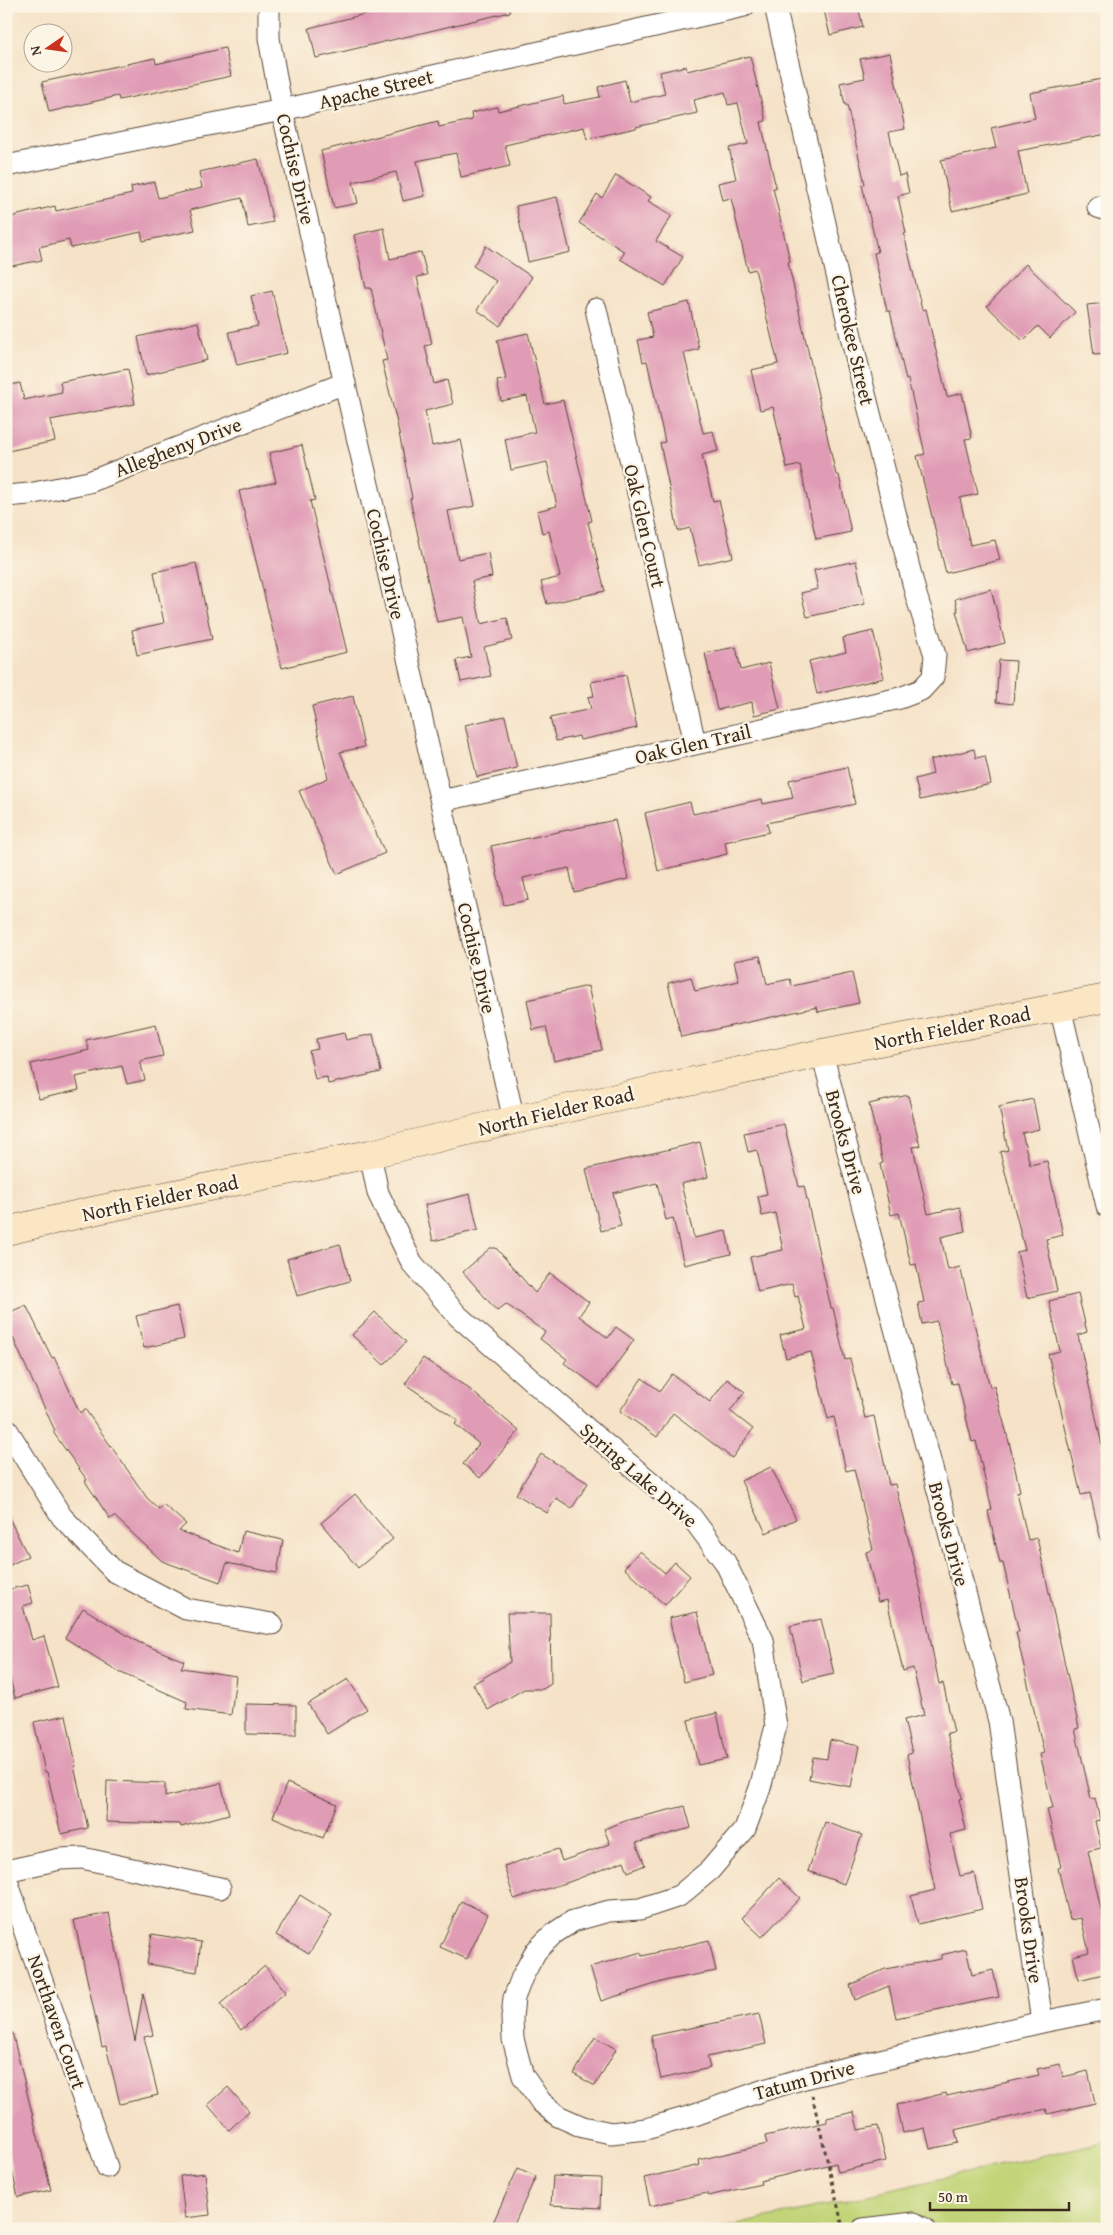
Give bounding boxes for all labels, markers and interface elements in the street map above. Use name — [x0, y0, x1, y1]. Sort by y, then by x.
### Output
north arrow — [22, 22, 72, 72]
text: N — [24, 43, 46, 58]
street label: Apache Street — [316, 61, 436, 116]
street label: Cochise Drive — [270, 111, 323, 227]
street label: Cherokee Street — [824, 272, 883, 408]
street label: Allegheny Drive — [110, 409, 245, 484]
street label: Oak Glen Court — [617, 461, 674, 590]
street label: Cochise Drive — [360, 506, 413, 622]
street label: Oak Glen Trail — [632, 716, 754, 771]
street label: Cochise Drive — [451, 900, 504, 1016]
street label: North Fielder Road — [871, 998, 1033, 1057]
street label: North Fielder Road — [475, 1078, 637, 1143]
street label: Brooks Drive — [819, 1086, 874, 1197]
street label: North Fielder Road — [79, 1167, 241, 1228]
street label: Spring Lake Drive — [574, 1415, 705, 1534]
street label: Brooks Drive — [922, 1478, 977, 1589]
street label: Brooks Drive — [1008, 1875, 1051, 1985]
street label: Northaven Court — [21, 1951, 94, 2093]
street label: Tatum Drive — [750, 2052, 858, 2107]
scale bar — [930, 2180, 1069, 2212]
text: 50 m — [938, 2186, 969, 2207]

